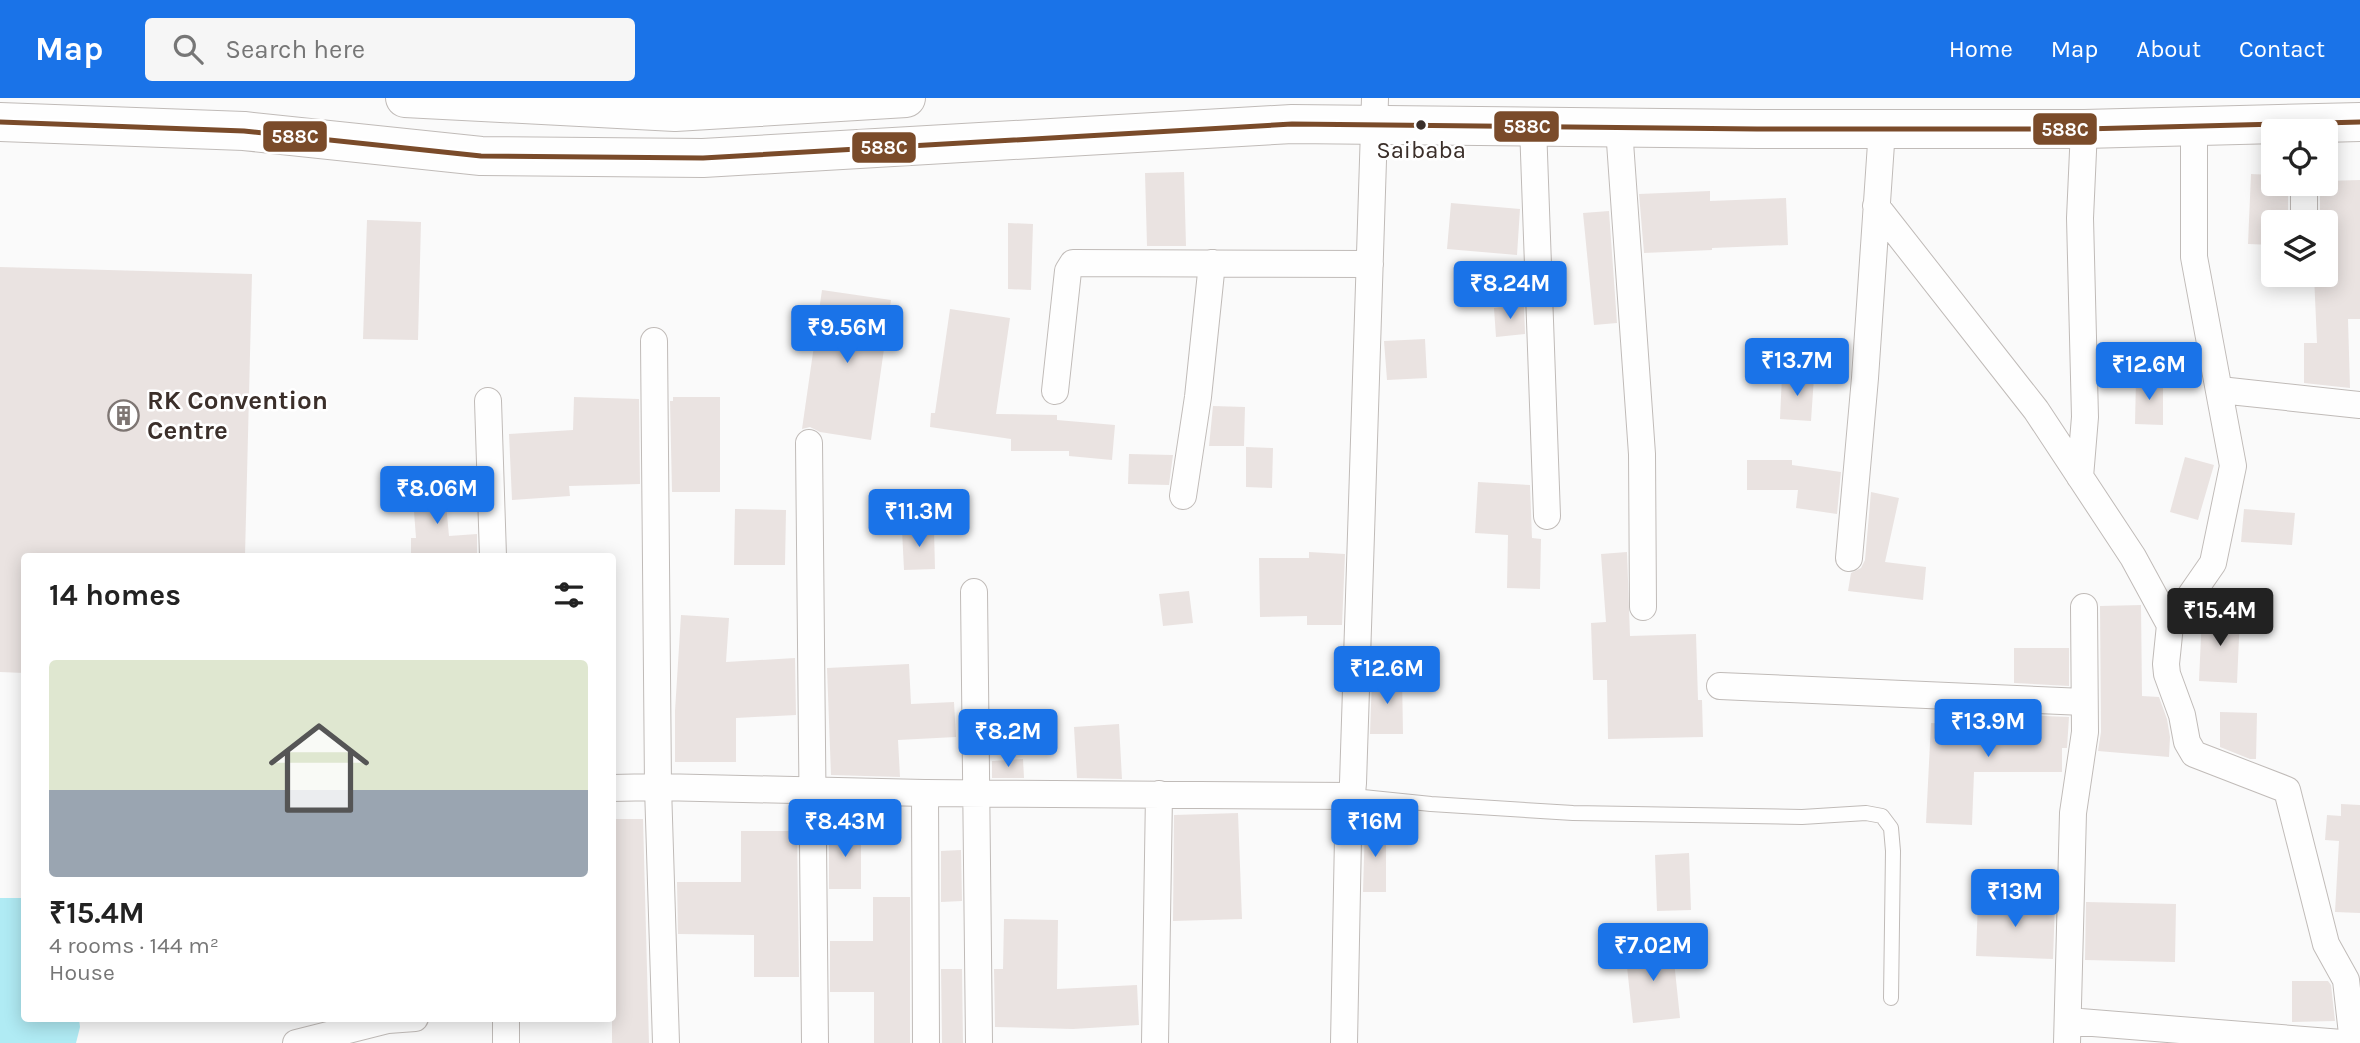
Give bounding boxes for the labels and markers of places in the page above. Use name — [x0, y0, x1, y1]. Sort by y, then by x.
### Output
marker: Saibaba — [1414, 118, 1428, 132]
place label: Saibaba — [1376, 136, 1466, 164]
pin: ₹8.24M — [1453, 262, 1567, 321]
pin: ₹9.56M — [790, 306, 904, 365]
pin: ₹13.7M — [1740, 338, 1854, 398]
pin: ₹12.6M — [2092, 342, 2206, 402]
place label: RK Convention Centre — [147, 385, 328, 446]
building icon: RK Convention Centre — [107, 398, 141, 432]
pin: ₹8.06M — [380, 466, 494, 526]
pin: ₹11.3M — [862, 490, 976, 549]
pin: ₹15.4M — [2163, 588, 2277, 648]
pin: ₹12.6M — [1330, 646, 1444, 706]
pin: ₹13.9M — [1931, 700, 2045, 759]
pin: ₹8.2M — [959, 710, 1057, 769]
pin: ₹8.43M — [788, 800, 902, 859]
pin: ₹16M — [1334, 800, 1416, 859]
pin: ₹13M — [1974, 870, 2056, 929]
pin: ₹7.02M — [1596, 924, 1710, 983]

